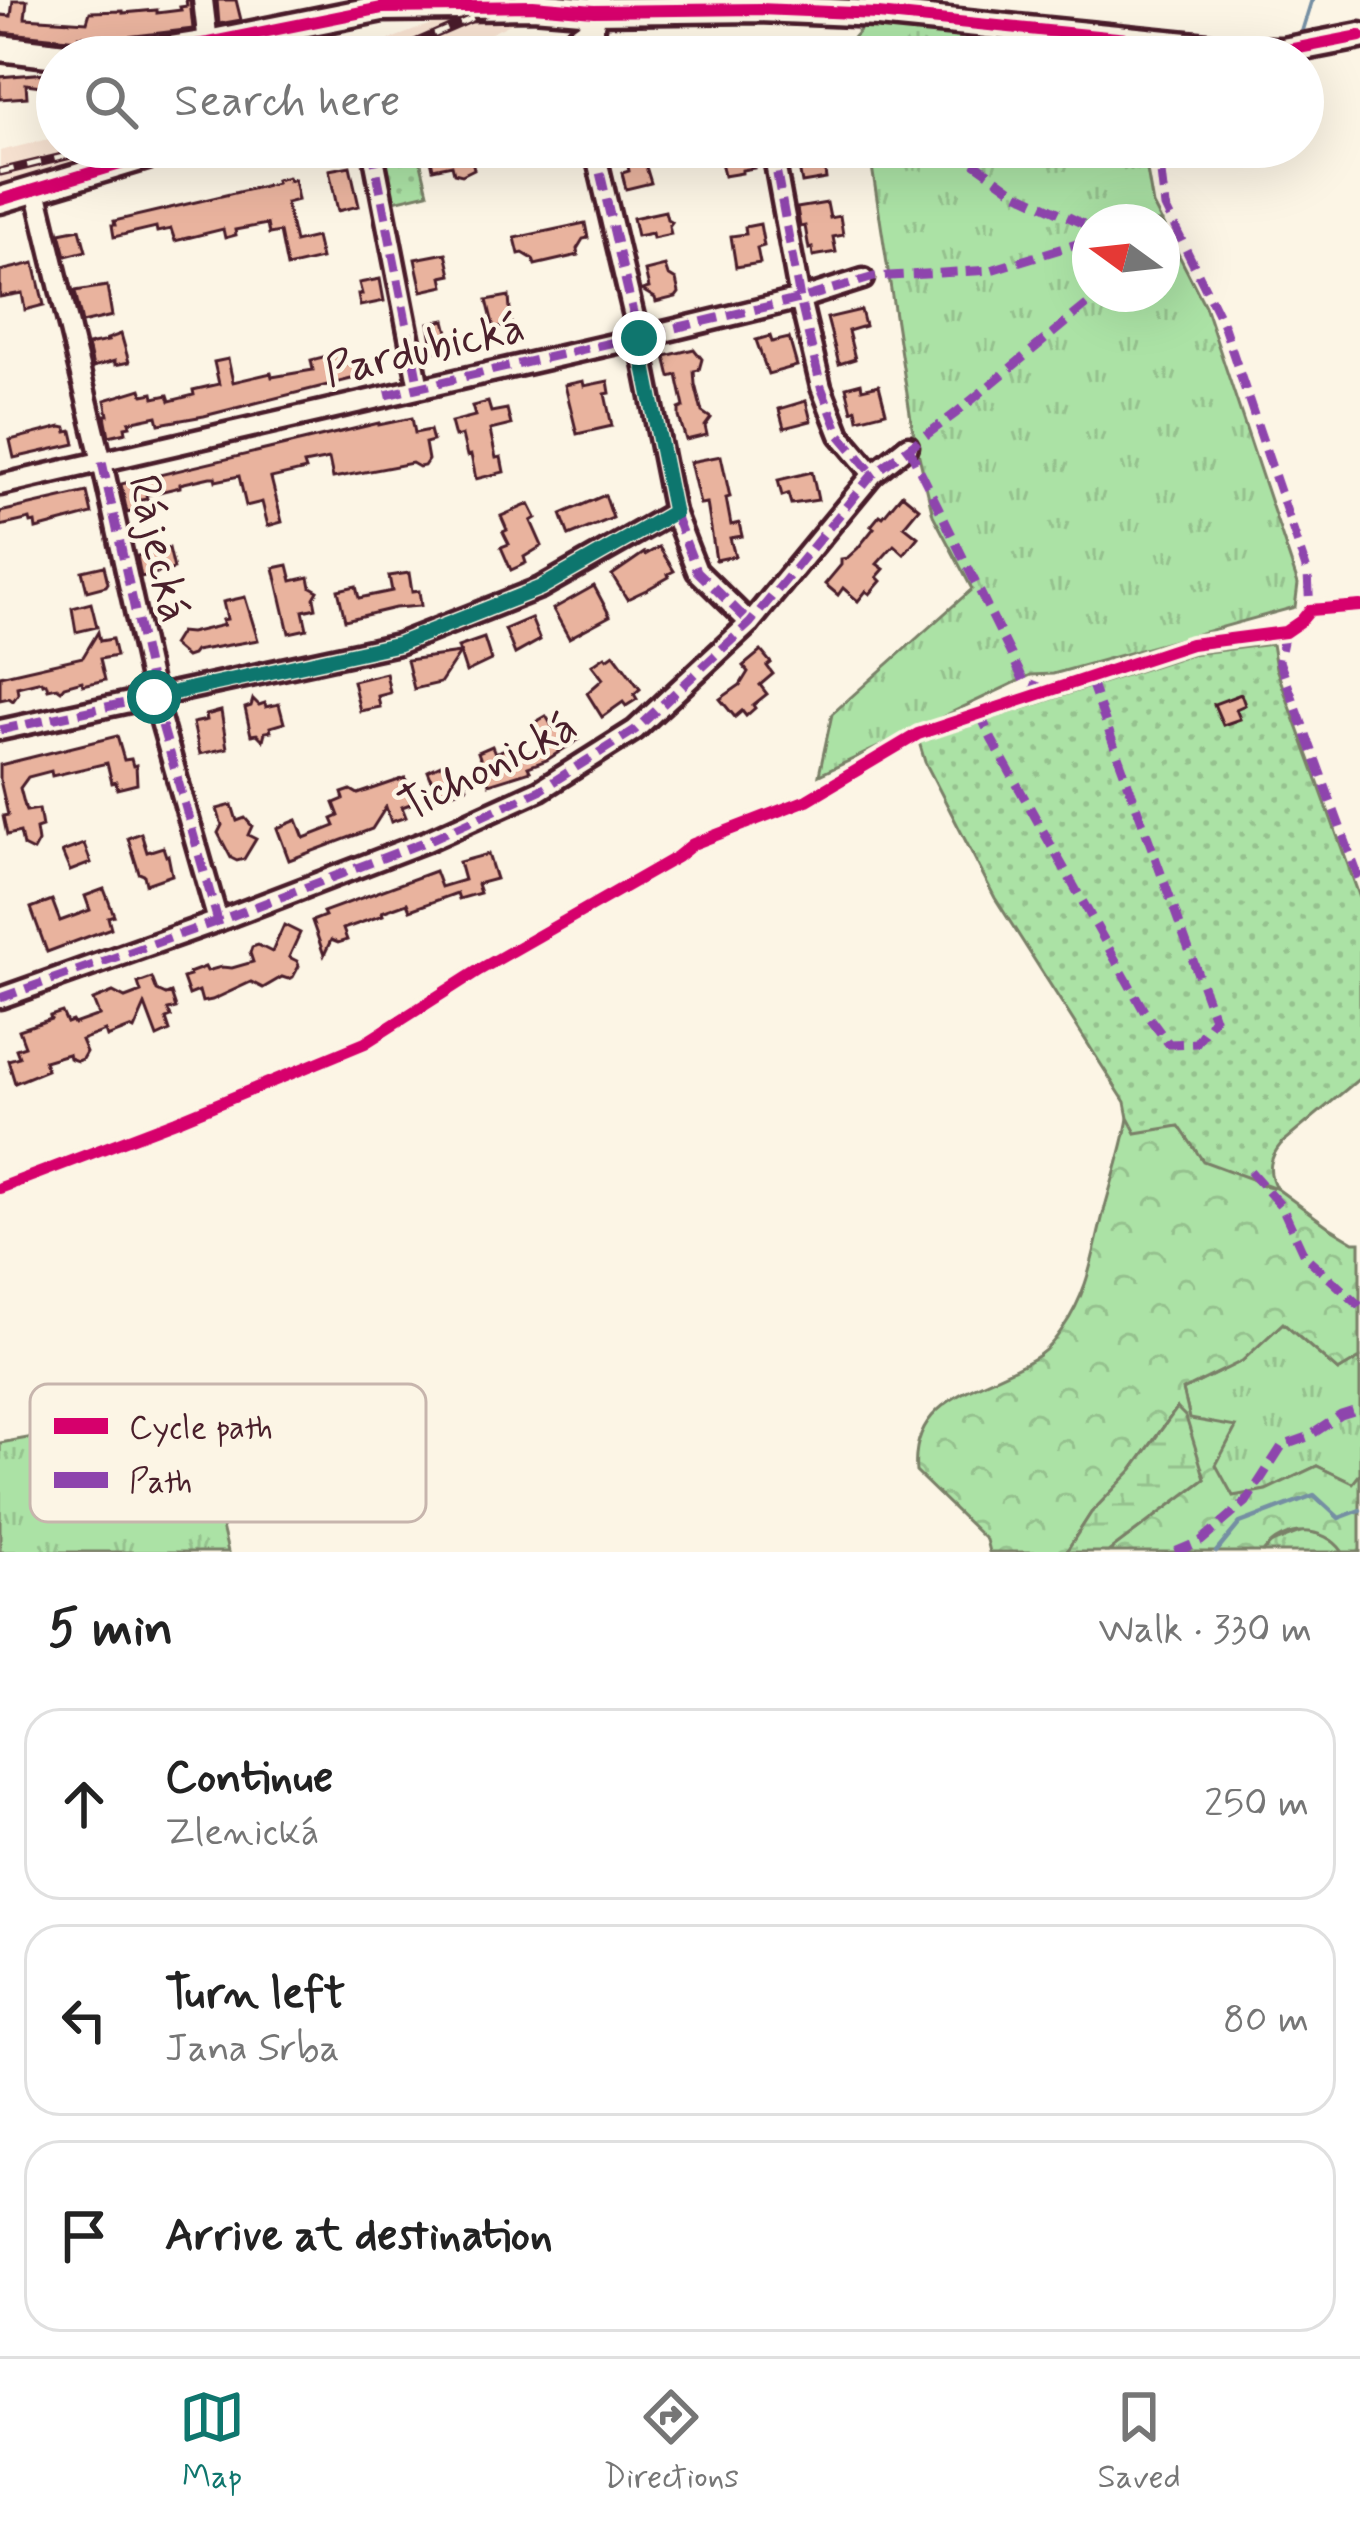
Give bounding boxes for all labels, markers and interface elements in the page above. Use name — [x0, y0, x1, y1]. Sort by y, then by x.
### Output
search box — [36, 36, 1324, 168]
icon: search — [78, 69, 144, 135]
text: Search here — [174, 73, 401, 132]
north arrow — [1072, 204, 1180, 312]
street label: Pardubická — [319, 299, 530, 402]
route end — [612, 311, 666, 365]
street label: Rájecká — [112, 469, 203, 628]
route start — [127, 670, 181, 724]
street label: Tichonická — [390, 697, 587, 837]
legend — [30, 1384, 426, 1522]
text: Cycle path — [129, 1407, 273, 1451]
text: Path — [129, 1461, 192, 1505]
text: 5 min — [48, 1597, 173, 1663]
text: Walk · 330 m — [1099, 1605, 1312, 1656]
text: Continue — [165, 1749, 333, 1808]
icon: ahead — [51, 1771, 117, 1837]
text: 250 m — [1204, 1779, 1309, 1830]
text: Zlenická — [165, 1808, 319, 1859]
text: Turn left — [165, 1965, 345, 2024]
icon: left — [51, 1987, 117, 2053]
text: 80 m — [1223, 1995, 1309, 2046]
text: Jana Srba — [165, 2024, 340, 2075]
icon: arrive — [51, 2203, 117, 2269]
text: Arrive at destination — [165, 2207, 553, 2266]
tab: Map — [179, 2384, 245, 2500]
tab: Directions — [603, 2384, 739, 2500]
tab: Saved — [1097, 2384, 1181, 2500]

